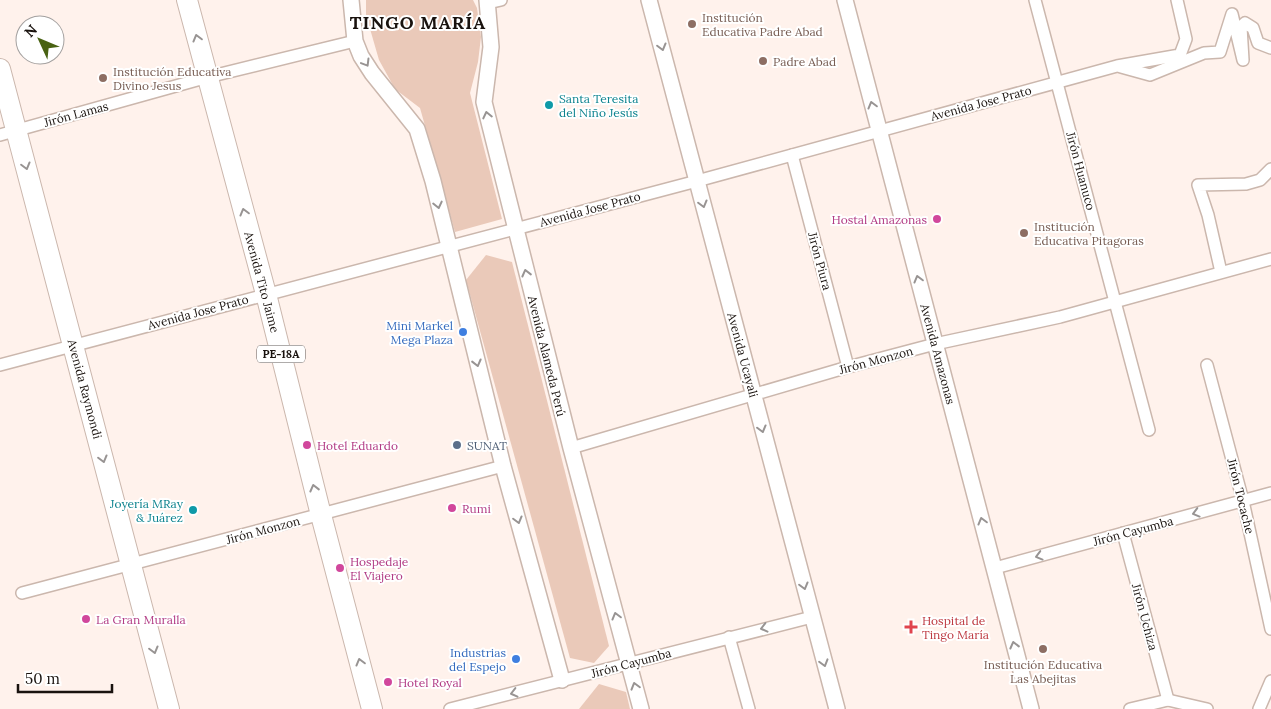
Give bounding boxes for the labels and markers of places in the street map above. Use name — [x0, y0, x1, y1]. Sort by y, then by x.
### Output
place label: Institución Educativa Padre Abad — [702, 10, 823, 39]
marker: Institución Educativa Padre Abad — [686, 18, 698, 30]
place label: Padre Abad — [773, 54, 836, 69]
marker: Padre Abad — [757, 55, 769, 67]
place label: Institución Educativa Divino Jesus — [113, 64, 231, 93]
marker: Institución Educativa Divino Jesus — [97, 72, 109, 84]
place label: Santa Teresita del Niño Jesús — [559, 91, 639, 120]
marker: Santa Teresita del Niño Jesús — [543, 99, 555, 111]
place label: Hostal Amazonas — [832, 212, 927, 227]
marker: Hostal Amazonas — [931, 213, 943, 225]
place label: Institución Educativa Pitagoras — [1034, 219, 1144, 248]
marker: Institución Educativa Pitagoras — [1018, 227, 1030, 239]
place label: Mini Markel Mega Plaza — [386, 318, 453, 347]
marker: Mini Markel Mega Plaza — [457, 326, 469, 338]
place label: Hotel Eduardo — [317, 438, 398, 453]
place label: SUNAT — [467, 438, 507, 453]
marker: Hotel Eduardo — [301, 439, 313, 451]
marker: SUNAT — [451, 439, 463, 451]
place label: Joyería MRay & Juárez — [109, 496, 184, 525]
place label: Rumi — [462, 501, 491, 516]
marker: Rumi — [446, 502, 458, 514]
marker: Joyería MRay & Juárez — [187, 504, 199, 516]
place label: Hospedaje El Viajero — [350, 554, 409, 583]
marker: Hospedaje El Viajero — [334, 562, 346, 574]
place label: La Gran Muralla — [96, 612, 186, 627]
marker: La Gran Muralla — [80, 613, 92, 625]
place label: Hospital de Tingo María — [922, 613, 989, 642]
marker: Hospital de Tingo María — [904, 620, 918, 634]
marker: Institución Educativa Las Abejitas — [1037, 643, 1049, 655]
place label: Industrias del Espejo — [449, 645, 506, 674]
marker: Industrias del Espejo — [510, 653, 522, 665]
place label: Institución Educativa Las Abejitas — [984, 657, 1102, 686]
place label: Hotel Royal — [398, 675, 462, 690]
marker: Hotel Royal — [382, 676, 394, 688]

